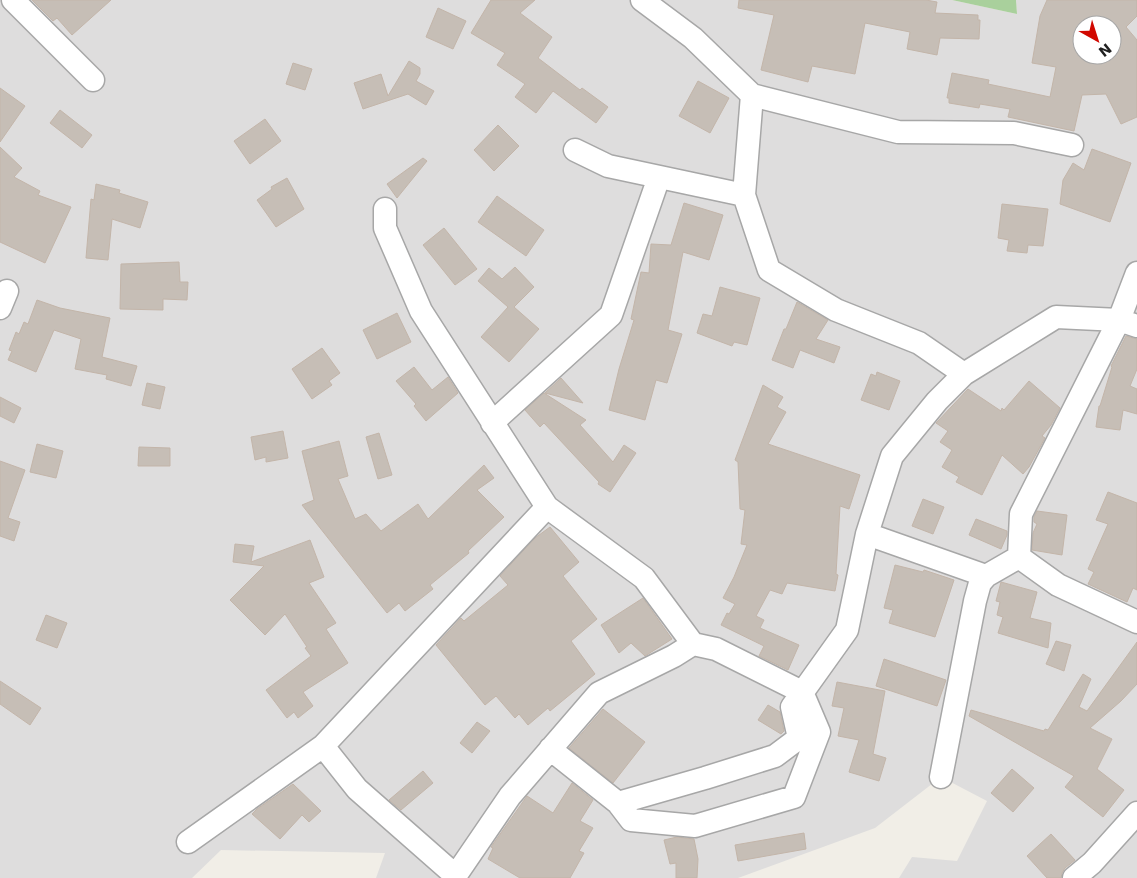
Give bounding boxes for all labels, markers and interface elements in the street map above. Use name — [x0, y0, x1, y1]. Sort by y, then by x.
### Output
north arrow — [1072, 15, 1122, 65]
text: N — [1096, 40, 1115, 60]

